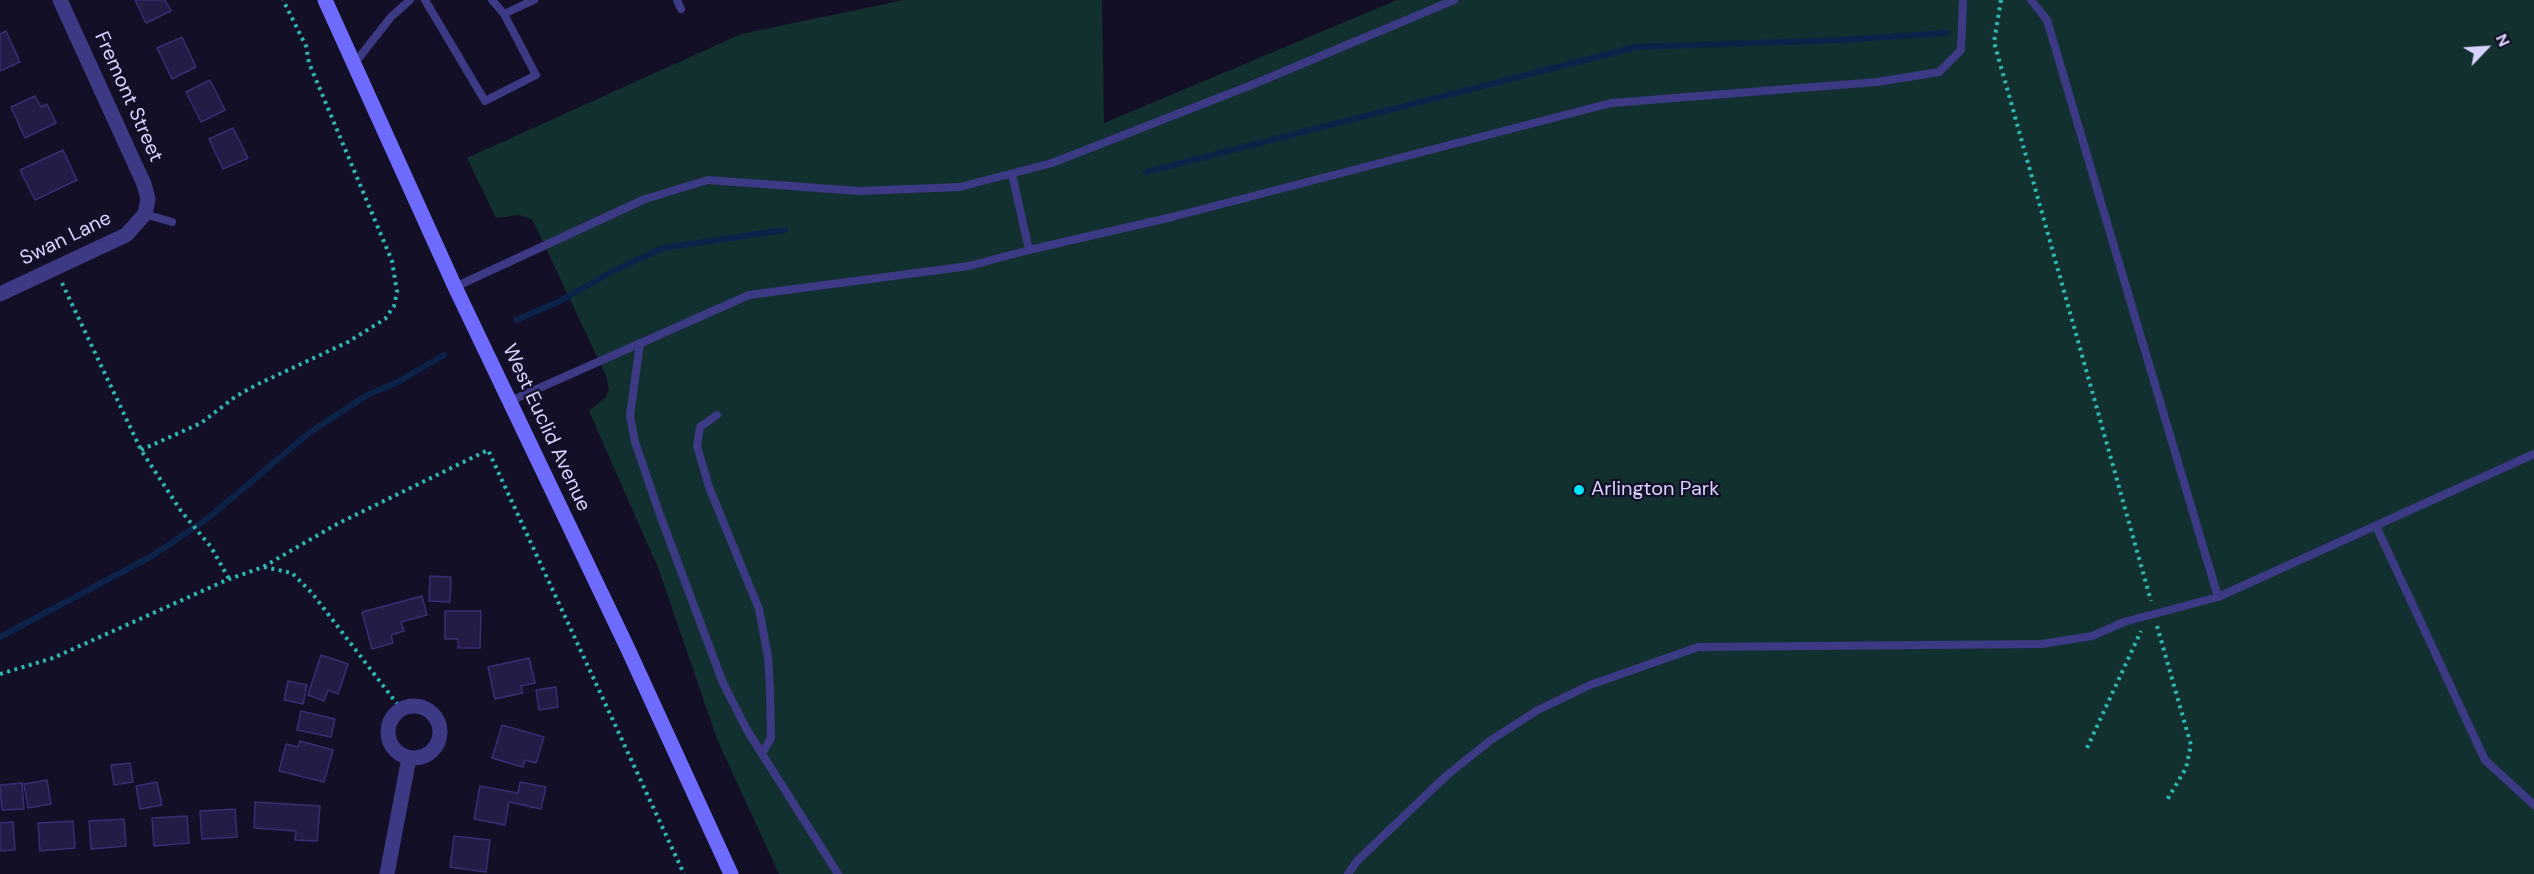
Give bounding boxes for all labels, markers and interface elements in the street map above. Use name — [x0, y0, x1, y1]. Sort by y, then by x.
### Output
north arrow — [2456, 18, 2516, 78]
street label: Fremont Street — [89, 28, 167, 166]
text: N — [2491, 30, 2515, 50]
street label: Swan Lane — [17, 207, 115, 271]
street label: West Euclid Avenue — [497, 341, 595, 515]
place label: Arlington Park — [1591, 478, 1719, 502]
marker: Arlington Park — [1572, 483, 1586, 497]

